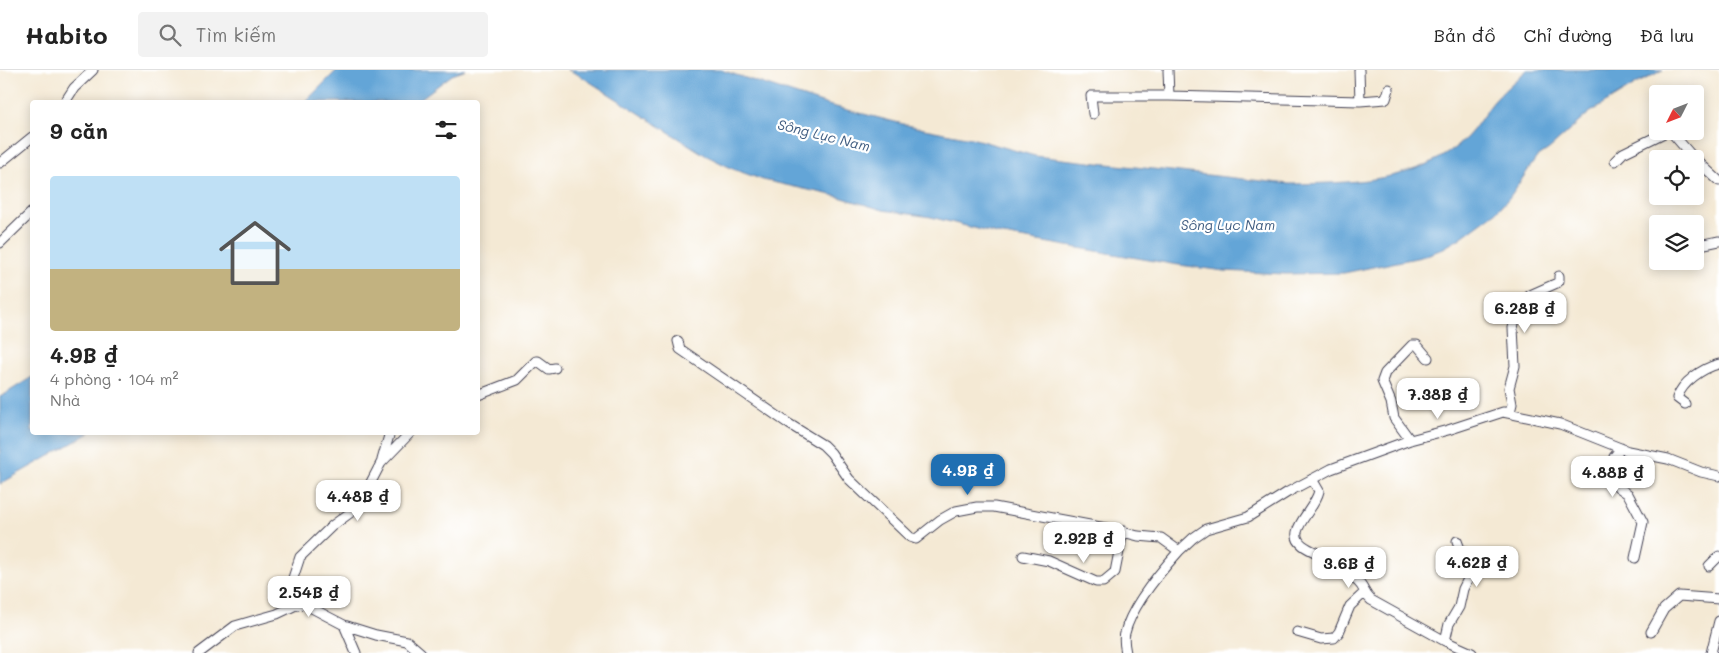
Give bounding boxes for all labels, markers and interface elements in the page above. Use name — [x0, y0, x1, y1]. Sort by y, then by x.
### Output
search box — [138, 12, 488, 57]
text: Habito — [25, 19, 108, 50]
icon: search — [156, 21, 184, 49]
text: Tìm kiếm — [196, 22, 276, 47]
text: Bản đồ — [1434, 23, 1496, 47]
text: Chỉ đường — [1524, 23, 1612, 47]
text: Đã lưu — [1640, 23, 1694, 47]
north arrow — [1649, 85, 1704, 140]
map controls — [1649, 85, 1704, 270]
water label: Sông Lục Nam — [776, 114, 872, 156]
icon: filters — [432, 116, 460, 144]
text: 9 căn — [50, 117, 108, 144]
button: locate — [1649, 150, 1704, 205]
icon: home — [210, 208, 300, 298]
water label: Sông Lục Nam — [1181, 215, 1275, 234]
button: layers — [1649, 215, 1704, 270]
pin: 6.28B ₫ — [1479, 292, 1571, 334]
text: 6.28B ₫ — [1495, 297, 1555, 318]
text: 4.9B ₫ — [50, 341, 118, 368]
text: 4 phòng · 104 m² — [50, 368, 179, 389]
pin: 7.38B ₫ — [1392, 378, 1484, 420]
text: 7.38B ₫ — [1408, 383, 1468, 404]
text: Nhà — [50, 389, 81, 410]
pin: 4.9B ₫ — [927, 454, 1009, 496]
pin: 4.88B ₫ — [1567, 456, 1659, 498]
text: 4.9B ₫ — [942, 459, 994, 480]
text: 4.88B ₫ — [1582, 461, 1644, 482]
pin: 4.48B ₫ — [312, 480, 404, 522]
text: 4.48B ₫ — [327, 485, 389, 506]
pin: 2.92B ₫ — [1038, 522, 1130, 564]
text: 2.92B ₫ — [1054, 527, 1114, 548]
pin: 3.6B ₫ — [1308, 546, 1390, 589]
pin: 4.62B ₫ — [1431, 546, 1523, 588]
text: 4.62B ₫ — [1446, 551, 1508, 572]
text: 3.6B ₫ — [1323, 552, 1375, 573]
pin: 2.54B ₫ — [263, 576, 355, 618]
text: 2.54B ₫ — [279, 581, 339, 602]

